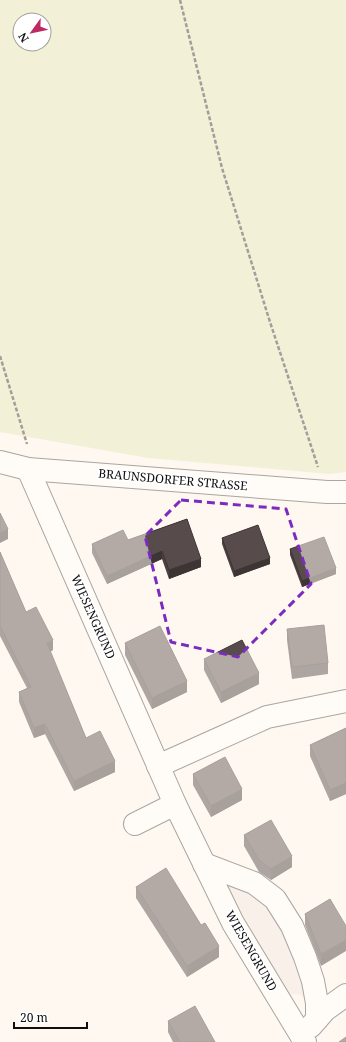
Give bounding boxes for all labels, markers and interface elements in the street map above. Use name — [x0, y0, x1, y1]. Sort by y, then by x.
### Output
north arrow — [12, 12, 52, 52]
text: N — [14, 30, 32, 45]
street label: BRAUNSDORFER STRASSE — [98, 465, 248, 494]
street label: WIESENGRUND — [67, 572, 120, 662]
street label: WIESENGRUND — [221, 907, 282, 994]
scale bar — [14, 1004, 87, 1030]
text: 20 m — [20, 1009, 48, 1026]

